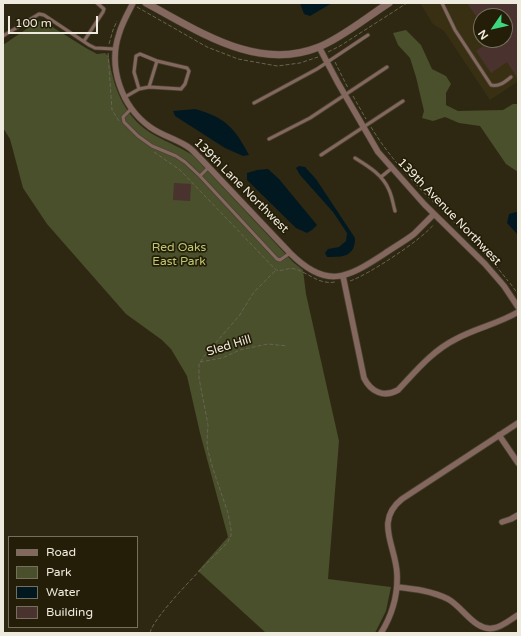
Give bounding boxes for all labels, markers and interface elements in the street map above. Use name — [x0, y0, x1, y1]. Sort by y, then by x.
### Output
scale bar — [10, 8, 100, 34]
north arrow — [473, 8, 513, 48]
text: 100 m — [15, 16, 52, 30]
text: N — [476, 27, 491, 42]
street label: 139th Lane Northwest — [191, 136, 291, 236]
street label: 139th Avenue Northwest — [394, 155, 504, 269]
park label: Red Oaks East Park — [152, 241, 206, 269]
street label: Sled Hill — [205, 332, 253, 360]
legend — [8, 536, 138, 628]
text: Road — [46, 545, 76, 559]
text: Park — [46, 565, 72, 579]
text: Water — [46, 585, 80, 599]
text: Building — [46, 605, 93, 619]

